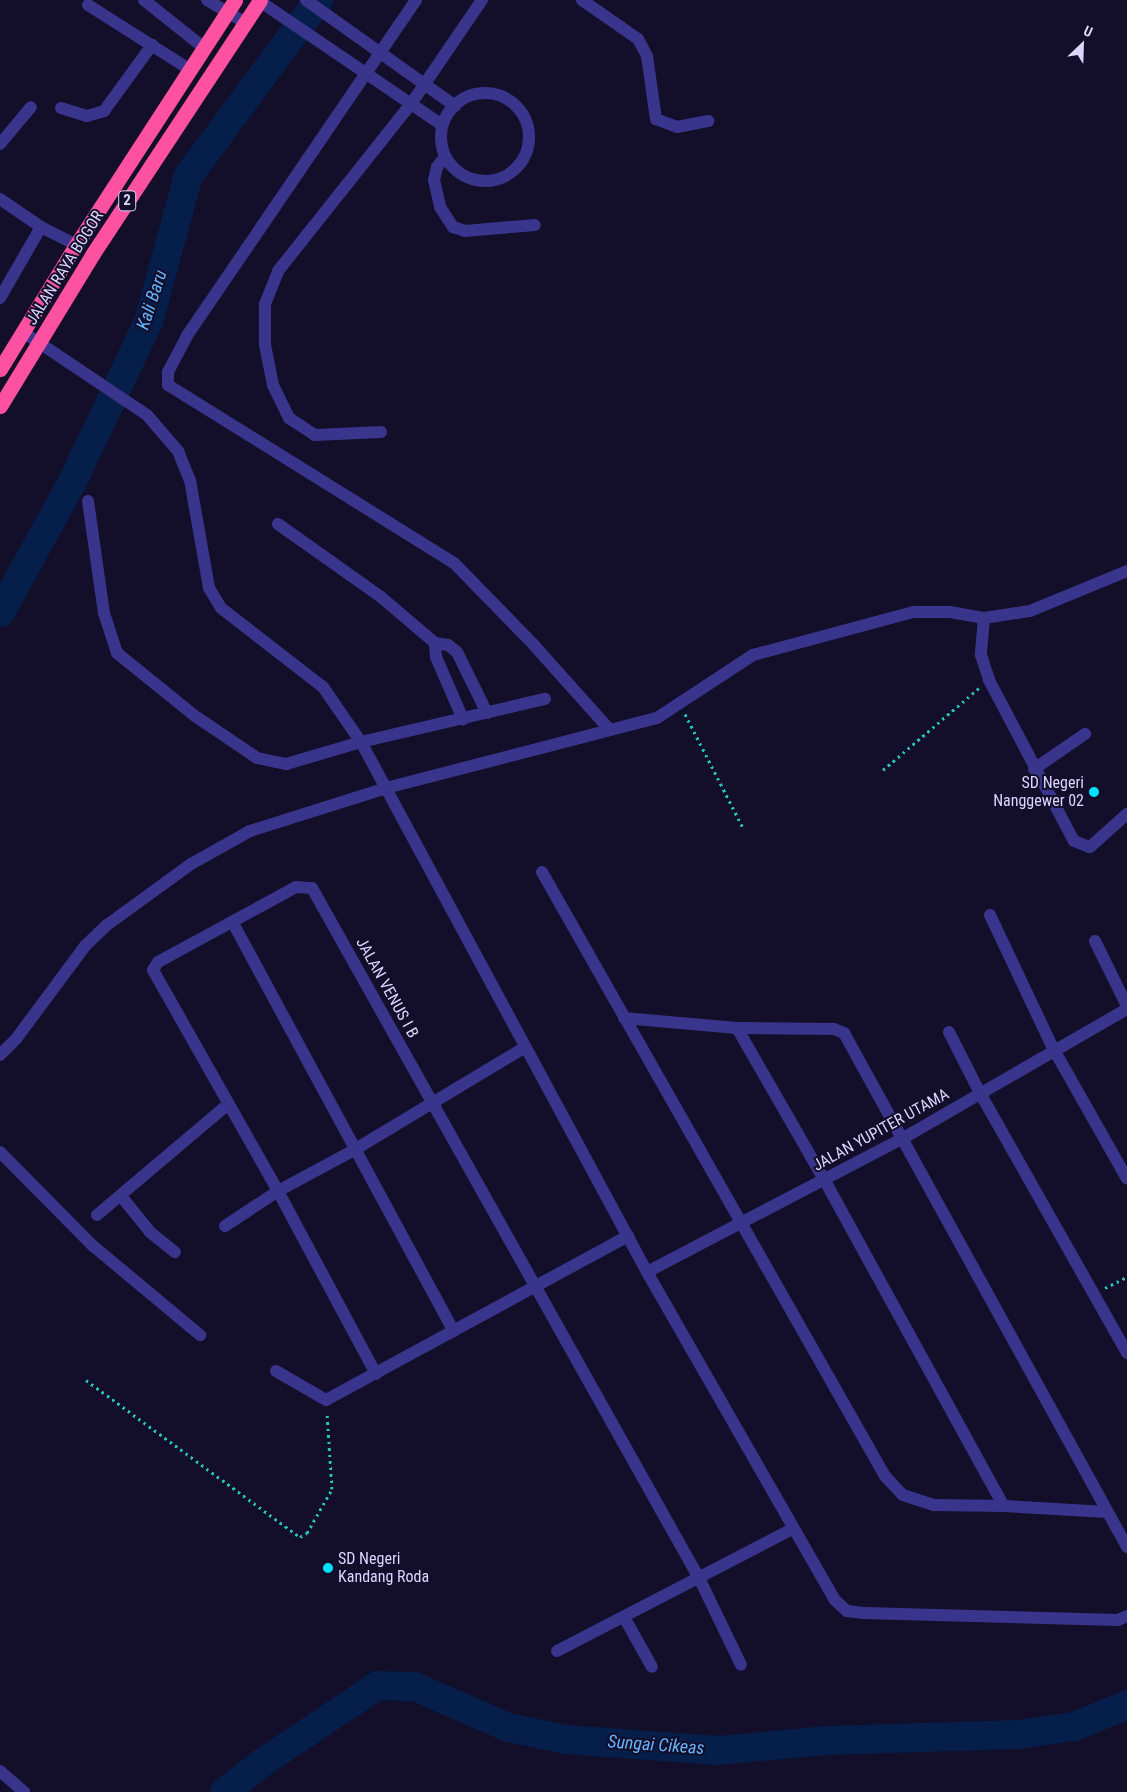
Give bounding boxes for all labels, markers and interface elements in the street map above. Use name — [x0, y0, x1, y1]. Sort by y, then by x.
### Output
north arrow — [1057, 20, 1107, 70]
text: U — [1081, 22, 1095, 40]
road number: 2 — [117, 188, 137, 214]
street label: JALAN RAYA BOGOR — [22, 207, 108, 329]
water label: Kali Baru — [132, 267, 172, 333]
place label: SD Negeri Nanggewer 02 — [993, 773, 1084, 811]
marker: SD Negeri Nanggewer 02 — [1088, 786, 1100, 798]
street label: JALAN VENUS I B — [352, 935, 422, 1041]
street label: JALAN YUPITER UTAMA — [810, 1085, 952, 1175]
place label: SD Negeri Kandang Roda — [338, 1549, 429, 1587]
marker: SD Negeri Kandang Roda — [322, 1562, 334, 1574]
water label: Sungai Cikeas — [607, 1731, 705, 1759]

